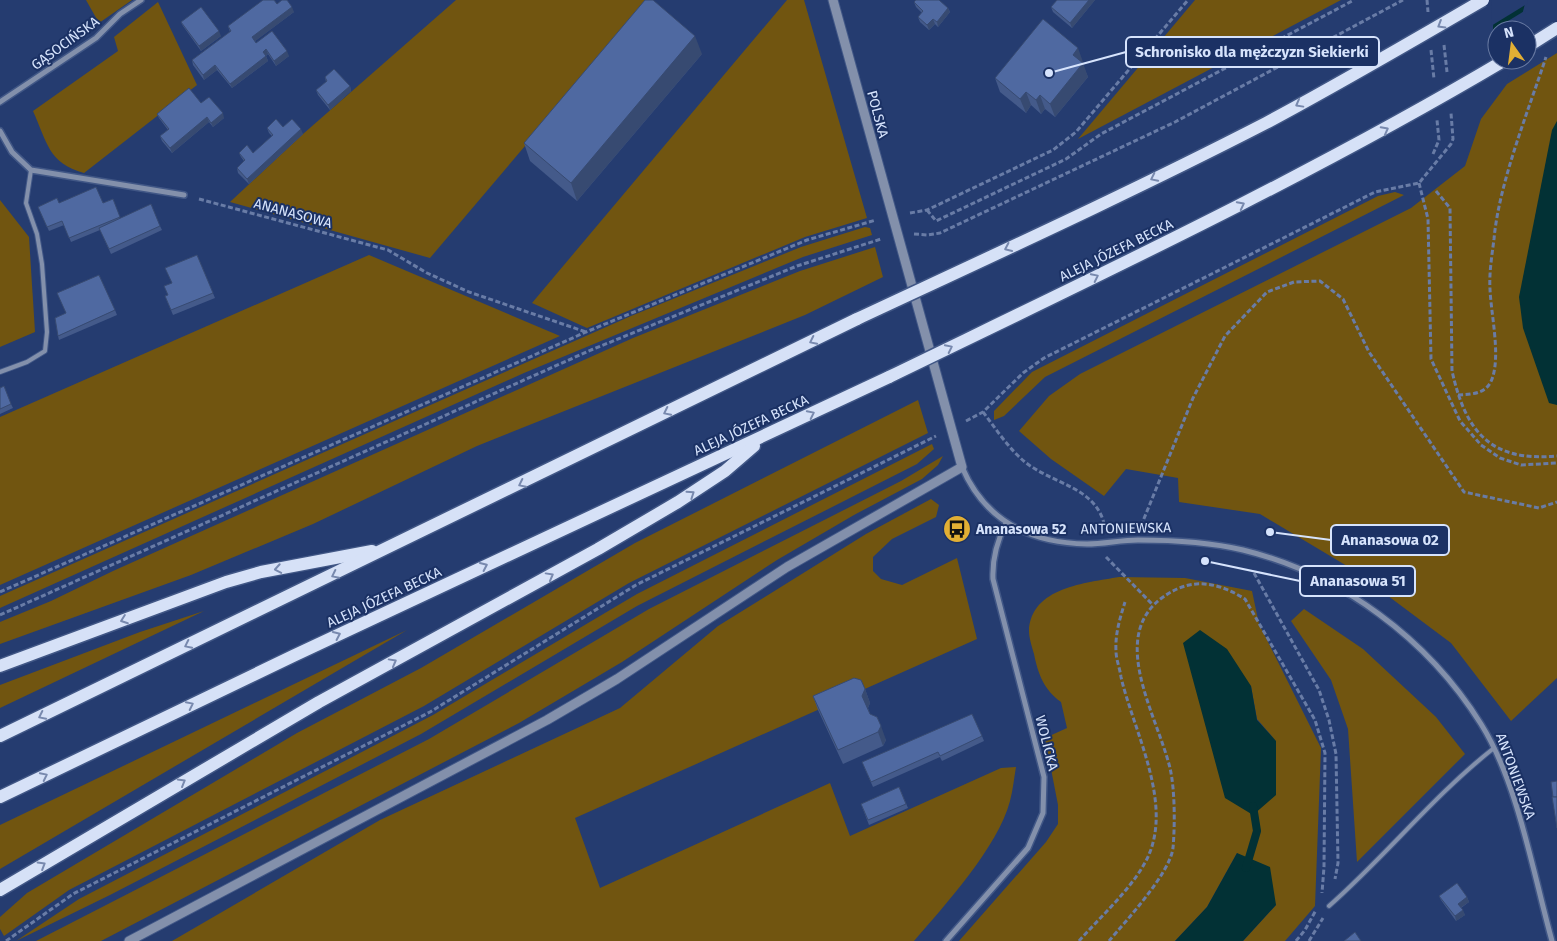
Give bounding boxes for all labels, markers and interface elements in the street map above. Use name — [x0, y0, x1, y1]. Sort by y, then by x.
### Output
street label: GĄSOCIŃSKA — [28, 12, 102, 74]
one-way arrow — [1437, 18, 1446, 28]
north arrow — [1487, 20, 1537, 70]
text: N — [1502, 23, 1516, 42]
callout: Schronisko dla mężczyzn Siekierki — [1126, 37, 1379, 67]
text: Schronisko dla mężczyzn Siekierki — [1135, 43, 1369, 61]
street label: POLSKA — [863, 89, 892, 140]
one-way arrow — [1295, 98, 1304, 108]
one-way arrow — [1379, 126, 1388, 136]
one-way arrow — [1150, 172, 1159, 182]
street label: ANANASOWA — [252, 195, 334, 232]
one-way arrow — [1236, 201, 1245, 211]
street label: ALEJA JÓZEFA BECKA — [1056, 215, 1176, 285]
one-way arrow — [1004, 242, 1013, 253]
one-way arrow — [1090, 273, 1099, 284]
one-way arrow — [809, 335, 818, 345]
one-way arrow — [944, 344, 953, 354]
street label: ALEJA JÓZEFA BECKA — [691, 391, 811, 459]
one-way arrow — [664, 406, 673, 416]
one-way arrow — [806, 410, 815, 420]
one-way arrow — [518, 478, 527, 488]
one-way arrow — [685, 490, 694, 500]
bus stop icon: Ananasowa 52 — [942, 514, 972, 544]
street label: ANTONIEWSKA — [1081, 519, 1171, 538]
place label: Ananasowa 52 — [975, 521, 1066, 538]
callout: Ananasowa 02 — [1331, 525, 1449, 555]
text: Ananasowa 02 — [1340, 531, 1439, 549]
one-way arrow — [479, 562, 488, 573]
street label: ALEJA JÓZEFA BECKA — [324, 563, 444, 631]
one-way arrow — [274, 564, 282, 574]
callout: Ananasowa 51 — [1300, 566, 1415, 596]
one-way arrow — [331, 569, 340, 579]
one-way arrow — [545, 572, 554, 582]
text: Ananasowa 51 — [1309, 572, 1406, 590]
one-way arrow — [120, 614, 129, 624]
one-way arrow — [332, 631, 341, 642]
one-way arrow — [184, 639, 193, 650]
one-way arrow — [387, 658, 396, 668]
one-way arrow — [185, 701, 194, 712]
one-way arrow — [38, 710, 47, 720]
street label: WOLICKA — [1031, 714, 1062, 773]
street label: ANTONIEWSKA — [1492, 731, 1539, 822]
one-way arrow — [39, 772, 48, 782]
one-way arrow — [176, 779, 185, 789]
one-way arrow — [36, 862, 45, 872]

